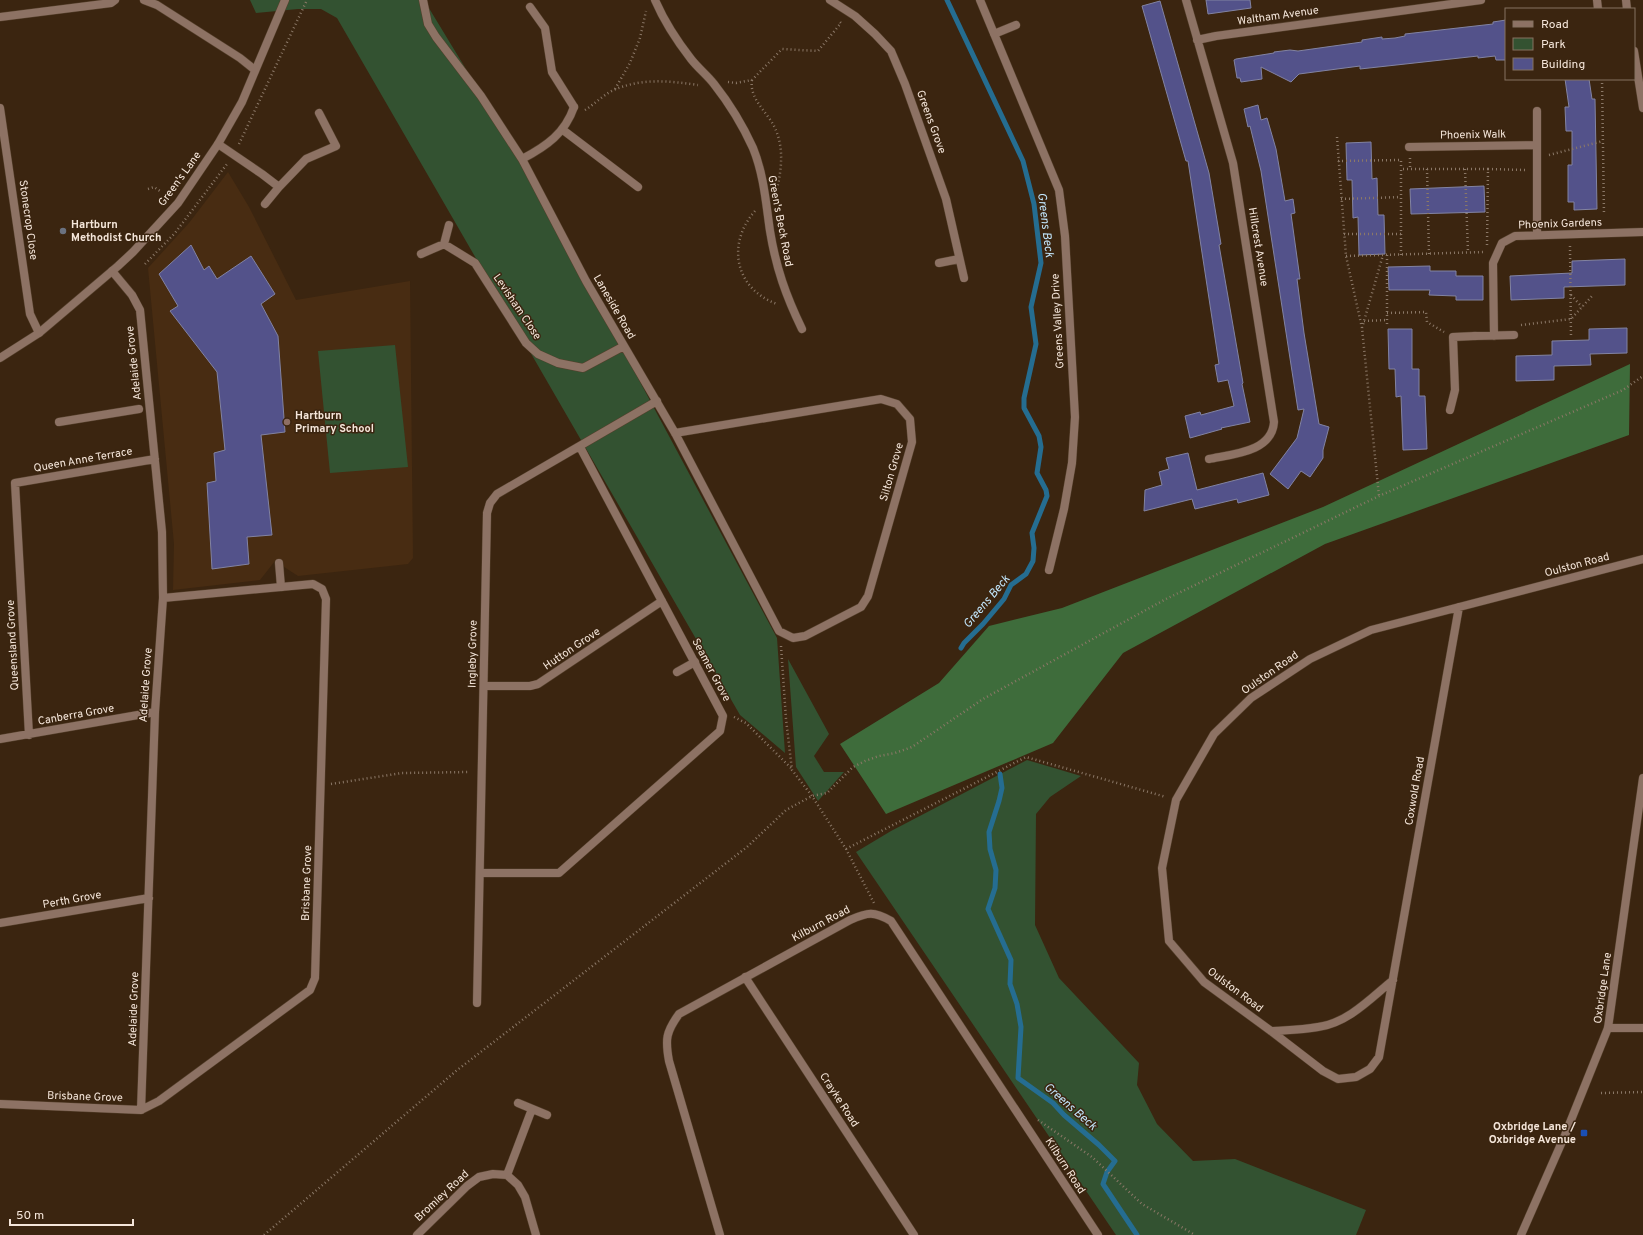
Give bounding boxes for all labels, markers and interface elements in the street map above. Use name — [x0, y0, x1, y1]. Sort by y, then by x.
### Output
street label: Waltham Avenue — [1236, 3, 1320, 29]
legend — [1505, 8, 1635, 80]
text: Road — [1541, 17, 1569, 33]
text: Park — [1541, 37, 1566, 53]
text: Building — [1541, 57, 1585, 73]
street label: Greens Grove — [913, 88, 949, 156]
street label: Phoenix Walk — [1440, 127, 1506, 143]
street label: Green's Lane — [155, 149, 205, 209]
street label: Green's Beck Road — [764, 174, 796, 268]
street label: Stonecrop Close — [15, 179, 41, 261]
water label: Greens Beck — [1033, 192, 1057, 259]
street label: Hillcrest Avenue — [1245, 207, 1271, 288]
street label: Phoenix Gardens — [1518, 216, 1602, 232]
place label: Hartburn Methodist Church — [71, 218, 162, 245]
marker: Hartburn Methodist Church — [58, 226, 68, 236]
street label: Levisham Close — [490, 271, 544, 343]
street label: Laneside Road — [590, 272, 638, 342]
street label: Greens Valley Drive — [1049, 273, 1067, 369]
street label: Adelaide Grove — [123, 325, 145, 401]
place label: Hartburn Primary School — [295, 409, 374, 436]
marker: Hartburn Primary School — [282, 417, 292, 427]
street label: Silton Grove — [877, 441, 907, 503]
street label: Queen Anne Terrace — [33, 444, 134, 476]
street label: Oulston Road — [1543, 550, 1611, 580]
water label: Greens Beck — [960, 571, 1015, 632]
street label: Queensland Grove — [4, 599, 22, 691]
street label: Ingleby Grove — [465, 620, 481, 688]
street label: Hutton Grove — [541, 625, 603, 673]
street label: Seamer Grove — [688, 636, 734, 704]
street label: Adelaide Grove — [136, 647, 156, 723]
street label: Oulston Road — [1239, 648, 1301, 698]
street label: Canberra Grove — [37, 701, 115, 729]
street label: Coxwold Road — [1402, 756, 1428, 826]
street label: Brisbane Grove — [299, 845, 315, 921]
street label: Perth Grove — [42, 888, 102, 912]
street label: Kilburn Road — [790, 903, 852, 945]
street label: Oxbridge Lane — [1591, 951, 1615, 1024]
street label: Oulston Road — [1204, 964, 1266, 1016]
street label: Adelaide Grove — [126, 971, 142, 1047]
street label: Crayke Road — [816, 1070, 862, 1130]
water label: Greens Beck — [1040, 1080, 1101, 1135]
street label: Brisbane Grove — [47, 1089, 123, 1105]
place label: Oxbridge Lane / Oxbridge Avenue — [1489, 1120, 1576, 1147]
marker: Oxbridge Lane / Oxbridge Avenue — [1579, 1128, 1589, 1138]
street label: Kilburn Road — [1042, 1135, 1088, 1197]
street label: Bromley Road — [412, 1167, 472, 1225]
scale bar — [10, 1201, 133, 1227]
text: 50 m — [16, 1208, 44, 1224]

